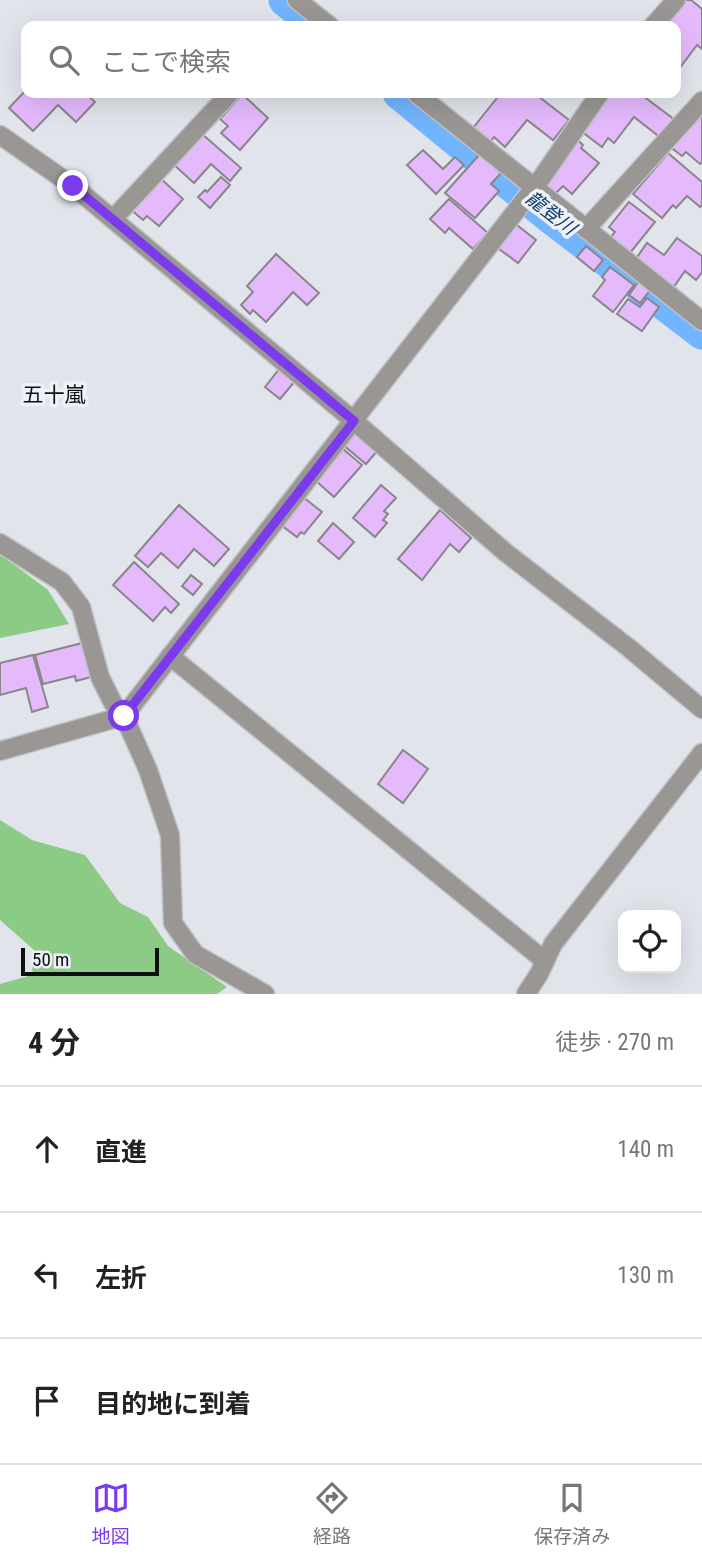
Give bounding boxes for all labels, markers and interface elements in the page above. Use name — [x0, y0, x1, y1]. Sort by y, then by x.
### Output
search box — [21, 21, 681, 98]
icon: search — [45, 41, 83, 79]
text: ここで検索 — [101, 47, 231, 77]
route end — [57, 170, 88, 201]
water label: 龍登川 — [521, 186, 582, 241]
district label: 五十嵐 — [23, 383, 86, 407]
route start — [108, 700, 139, 731]
map controls — [618, 910, 681, 973]
button: locate — [618, 910, 681, 973]
scale bar — [21, 945, 159, 977]
text: 50 m — [32, 948, 69, 971]
text: 4 分 — [28, 1025, 80, 1060]
text: 徒歩 · 270 m — [555, 1029, 674, 1056]
icon: ahead — [28, 1130, 66, 1168]
text: 140 m — [617, 1136, 674, 1163]
text: 直進 — [95, 1137, 147, 1167]
icon: left — [28, 1256, 66, 1294]
text: 130 m — [617, 1262, 674, 1289]
text: 左折 — [95, 1263, 147, 1293]
icon: arrive — [28, 1382, 66, 1420]
text: 目的地に到着 — [95, 1389, 251, 1419]
tab: 地図 — [92, 1479, 130, 1548]
tab: 経路 — [313, 1479, 351, 1548]
tab: 保存済み — [534, 1479, 610, 1548]

